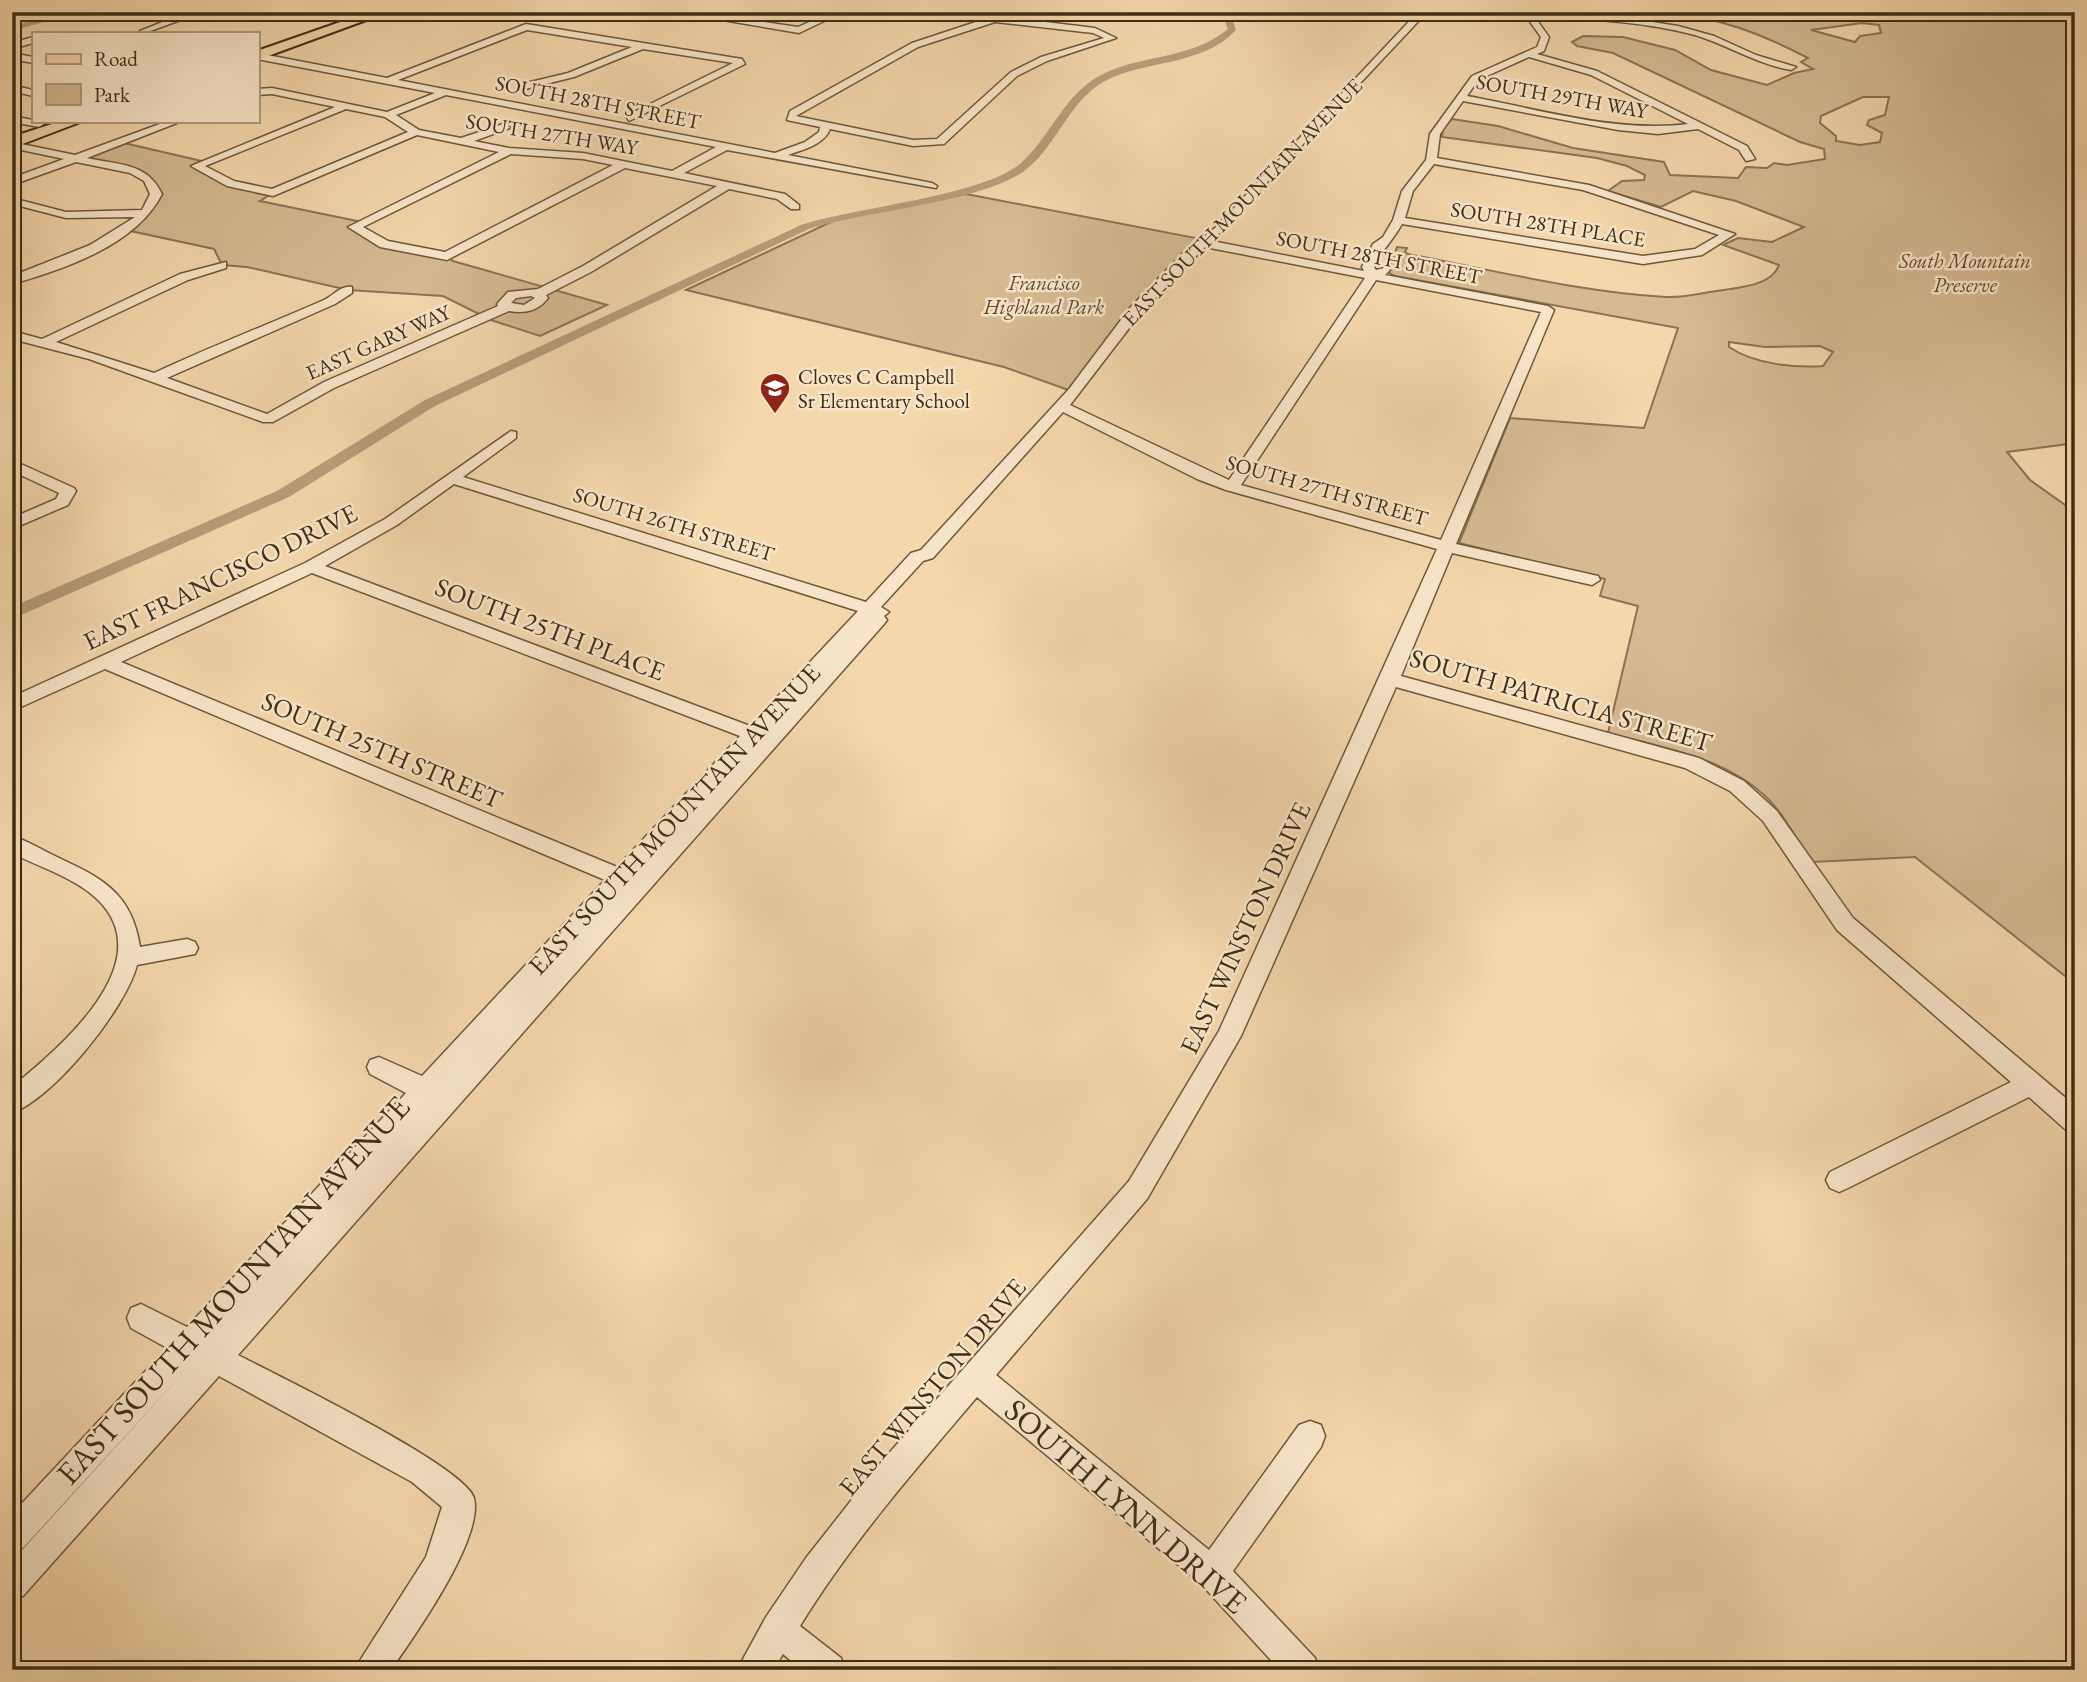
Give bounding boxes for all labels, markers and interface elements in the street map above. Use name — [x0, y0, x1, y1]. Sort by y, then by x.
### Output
legend — [32, 32, 259, 122]
text: Road — [94, 45, 138, 72]
street label: SOUTH 29TH WAY — [1474, 68, 1652, 125]
street label: SOUTH 28TH STREET — [493, 69, 704, 135]
street label: EAST SOUTH MOUNTAIN AVENUE — [1116, 72, 1368, 332]
text: Park — [94, 81, 131, 108]
street label: SOUTH 27TH WAY — [464, 107, 642, 161]
street label: SOUTH 28TH PLACE — [1449, 195, 1647, 253]
street label: SOUTH 28TH STREET — [1274, 224, 1485, 290]
park label: South Mountain Preserve — [1898, 247, 2031, 298]
park label: Francisco Highland Park — [983, 269, 1105, 320]
street label: EAST GARY WAY — [301, 297, 456, 386]
place label: Cloves C Campbell Sr Elementary School — [798, 363, 970, 414]
school or university icon: Cloves C Campbell Sr Elementary School — [758, 371, 792, 415]
street label: SOUTH 27TH STREET — [1223, 448, 1432, 532]
street label: SOUTH 26TH STREET — [570, 481, 779, 568]
street label: EAST FRANCISCO DRIVE — [77, 496, 363, 658]
street label: SOUTH 25TH PLACE — [430, 570, 670, 689]
street label: SOUTH PATRICIA STREET — [1406, 641, 1716, 760]
street label: EAST SOUTH MOUNTAIN AVENUE — [520, 656, 828, 982]
street label: SOUTH 25TH STREET — [257, 684, 508, 816]
street label: EAST WINSTON DRIVE — [1172, 796, 1319, 1060]
street label: EAST SOUTH MOUNTAIN AVENUE — [47, 1087, 419, 1493]
street label: EAST WINSTON DRIVE — [831, 1271, 1033, 1503]
street label: SOUTH LYNN DRIVE — [996, 1389, 1256, 1623]

